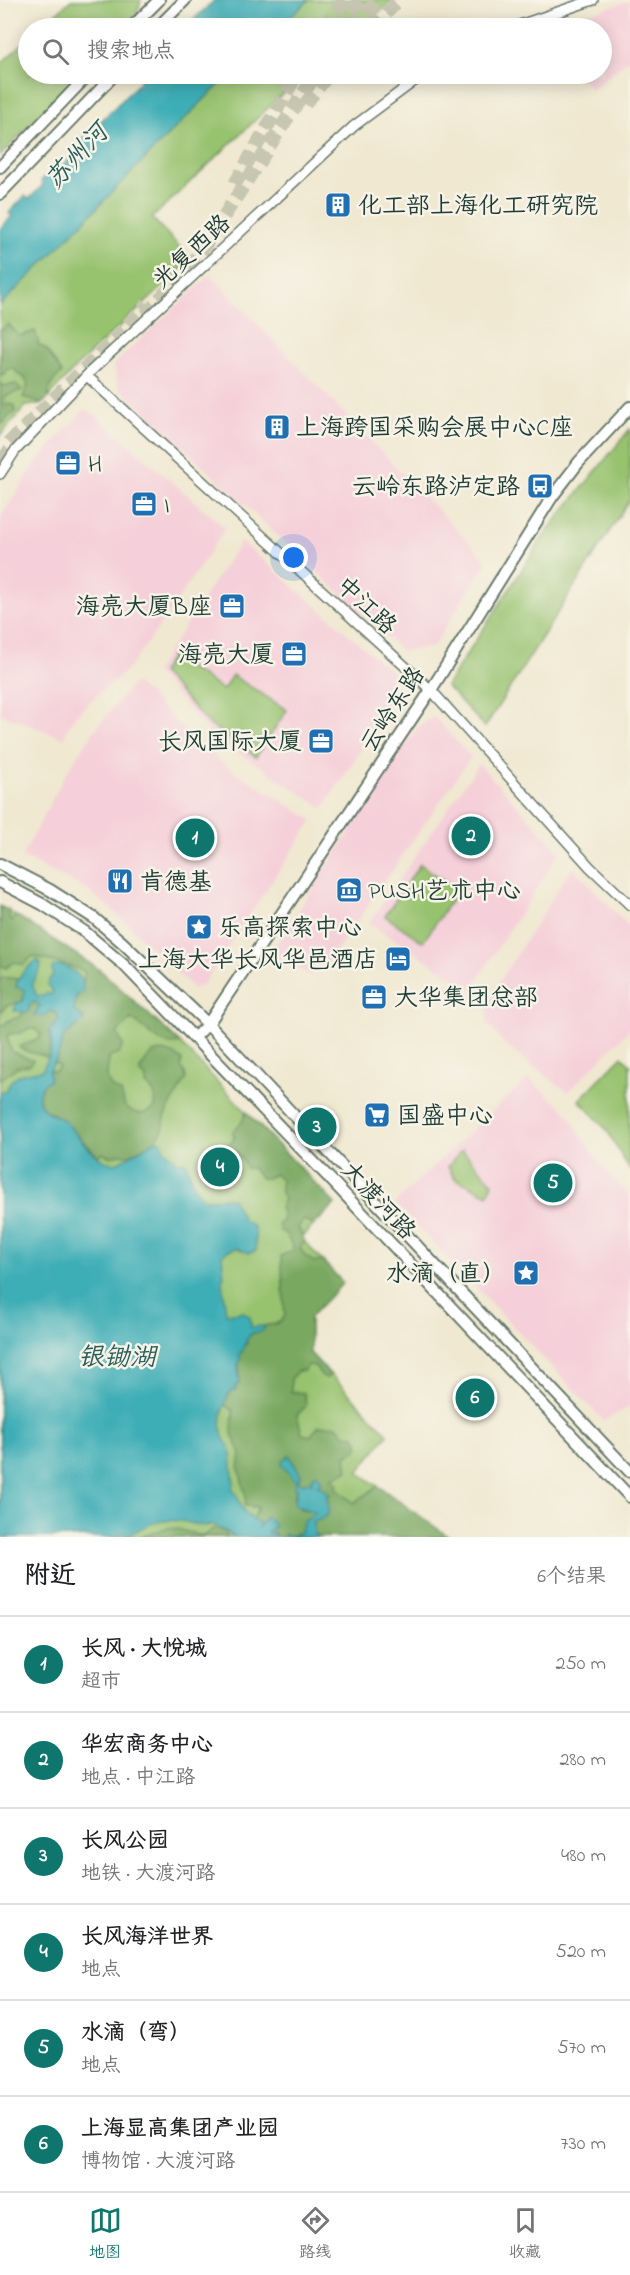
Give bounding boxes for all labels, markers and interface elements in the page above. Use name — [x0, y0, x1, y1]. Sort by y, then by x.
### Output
search box — [18, 18, 612, 84]
icon: search — [39, 35, 72, 68]
text: 搜索地点 — [87, 36, 175, 68]
water label: 苏州河 — [38, 113, 121, 199]
building icon: 化工部上海化工研究院 — [323, 190, 353, 220]
place label: 化工部上海化工研究院 — [358, 190, 598, 225]
street label: 光复西路 — [146, 207, 240, 298]
building icon: 上海跨国采购会展中心C座 — [262, 412, 292, 442]
place label: 上海跨国采购会展中心C座 — [296, 412, 573, 447]
office icon: H — [53, 448, 83, 478]
place label: H — [88, 448, 102, 483]
place label: 云岭东路泸定路 — [352, 471, 520, 506]
bus stop icon: 云岭东路泸定路 — [525, 471, 555, 501]
office icon: I — [129, 489, 159, 519]
place label: I — [164, 489, 170, 524]
your location — [279, 543, 308, 572]
street label: 中江路 — [327, 569, 404, 644]
place label: 海亮大厦B座 — [76, 591, 212, 626]
office icon: 海亮大厦B座 — [217, 591, 247, 621]
place label: 海亮大厦 — [178, 639, 274, 674]
office icon: 海亮大厦 — [279, 639, 309, 669]
street label: 云岭东路 — [353, 661, 435, 760]
place label: 长风国际大厦 — [158, 726, 302, 761]
office icon: 长风国际大厦 — [306, 726, 336, 756]
pin: 2 — [452, 814, 490, 858]
pin: 1 — [176, 816, 214, 860]
restaurant icon: 肯德基 — [105, 866, 135, 896]
place label: 肯德基 — [140, 866, 212, 901]
museum icon: PUSH艺术中心 — [334, 875, 364, 905]
place label: PUSH艺术中心 — [368, 875, 521, 910]
place icon: 乐高探索中心 — [184, 912, 214, 942]
place label: 乐高探索中心 — [218, 912, 362, 947]
place label: 上海大华长风华邑酒店 — [138, 944, 378, 979]
hotel icon: 上海大华长风华邑酒店 — [383, 944, 413, 974]
office icon: 大华集团总部 — [359, 982, 389, 1012]
place label: 大华集团总部 — [394, 982, 538, 1017]
supermarket icon: 国盛中心 — [362, 1100, 392, 1130]
place label: 国盛中心 — [397, 1100, 493, 1135]
pin: 3 — [298, 1104, 336, 1150]
pin: 4 — [200, 1144, 240, 1190]
street label: 大渡河路 — [332, 1155, 423, 1249]
pin: 5 — [534, 1160, 572, 1206]
place label: 水滴（直） — [386, 1258, 506, 1293]
place icon: 水滴（直） — [511, 1258, 541, 1288]
water label: 银锄湖 — [78, 1340, 159, 1378]
pin: 6 — [456, 1376, 494, 1420]
text: 附近 — [24, 1558, 76, 1596]
text: 6个结果 — [537, 1563, 606, 1592]
text: 长风 · 大悦城 — [81, 1634, 207, 1666]
text: 1 — [40, 1650, 47, 1679]
text: 250 m — [555, 1650, 606, 1679]
text: 超市 — [81, 1668, 121, 1697]
text: 华宏商务中心 — [81, 1730, 213, 1762]
text: 2 — [39, 1746, 48, 1775]
text: 280 m — [559, 1746, 606, 1775]
text: 地点 · 中江路 — [81, 1764, 195, 1793]
text: 长风公园 — [81, 1826, 169, 1858]
text: 3 — [39, 1842, 48, 1871]
text: 480 m — [561, 1842, 606, 1871]
text: 地铁 · 大渡河路 — [81, 1860, 215, 1889]
text: 长风海洋世界 — [81, 1922, 213, 1954]
text: 4 — [39, 1938, 48, 1967]
text: 520 m — [555, 1938, 606, 1967]
text: 地点 — [81, 1956, 121, 1985]
text: 水滴（弯） — [81, 2018, 191, 2050]
text: 5 — [38, 2034, 49, 2063]
text: 570 m — [557, 2034, 606, 2063]
text: 地点 — [81, 2052, 121, 2081]
text: 上海显高集团产业园 — [81, 2114, 279, 2146]
text: 6 — [39, 2130, 48, 2159]
text: 730 m — [560, 2130, 606, 2159]
text: 博物馆 · 大渡河路 — [81, 2148, 235, 2177]
tab: 地图 — [89, 2204, 122, 2265]
tab: 路线 — [299, 2204, 332, 2265]
tab: 收藏 — [509, 2204, 542, 2265]

